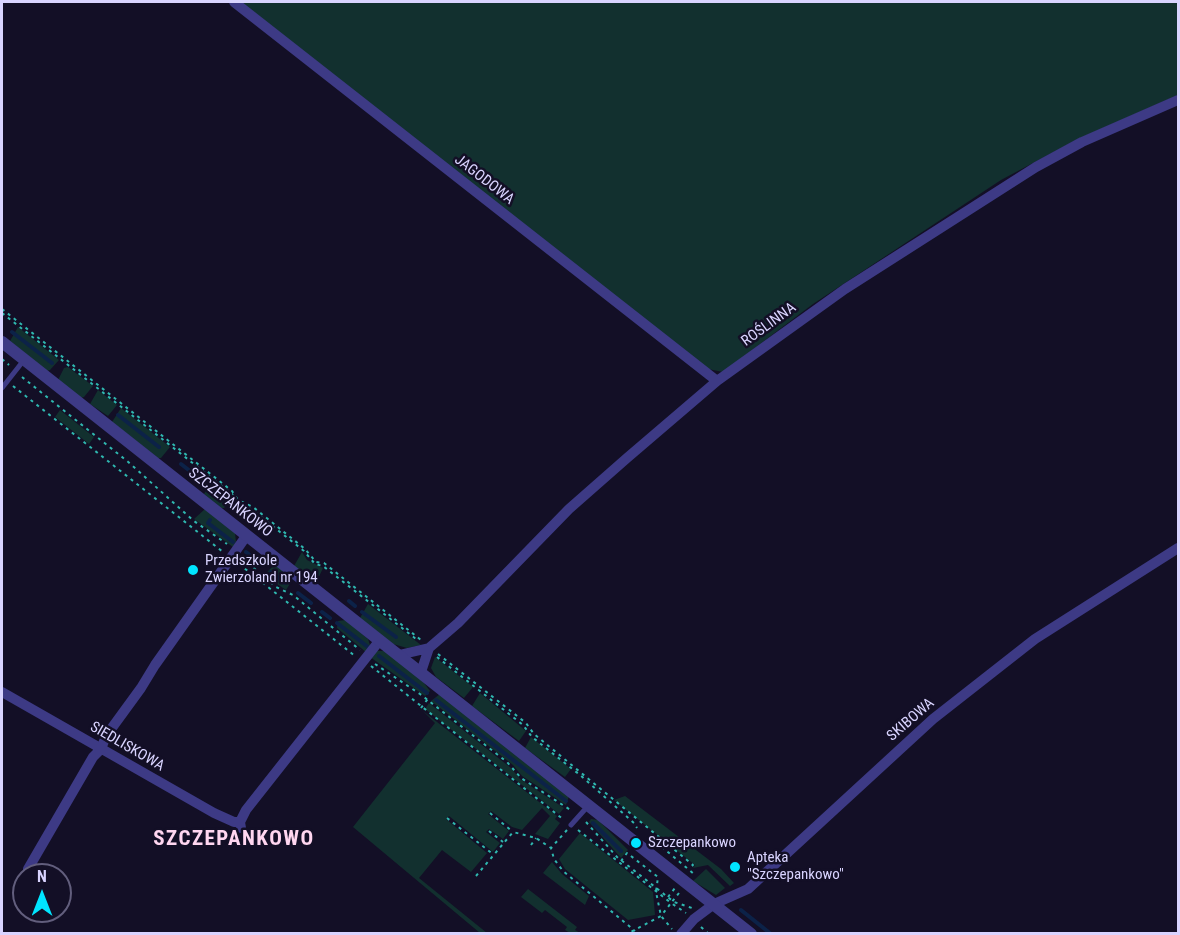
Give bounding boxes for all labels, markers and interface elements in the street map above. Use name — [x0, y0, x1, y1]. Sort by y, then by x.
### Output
street label: JAGODOWA — [451, 151, 517, 209]
street label: ROŚLINNA — [738, 299, 800, 351]
street label: SZCZEPANKOWO — [184, 465, 276, 541]
place label: Przedszkole Zwierzoland nr 194 — [205, 552, 318, 587]
marker: Przedszkole Zwierzoland nr 194 — [186, 563, 200, 577]
street label: SKIBOWA — [884, 695, 938, 745]
street label: SIEDLISKOWA — [87, 718, 167, 776]
district label: SZCZEPANKOWO — [153, 827, 315, 853]
place label: Szczepankowo — [648, 834, 736, 852]
marker: Szczepankowo — [629, 836, 643, 850]
place label: Apteka "Szczepankowo" — [747, 849, 844, 884]
marker: Apteka "Szczepankowo" — [728, 860, 742, 874]
north arrow — [12, 863, 72, 923]
text: N — [37, 867, 47, 886]

